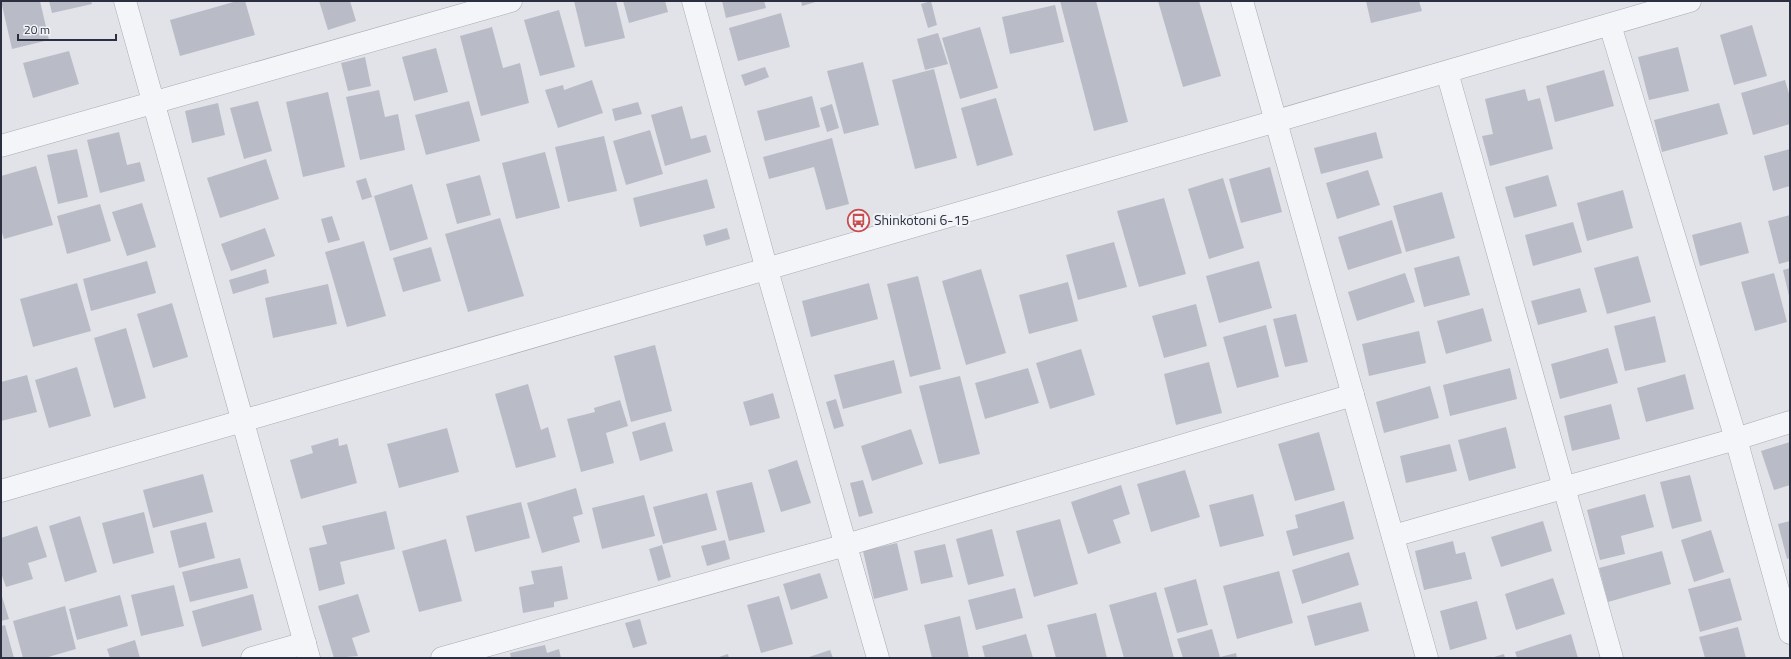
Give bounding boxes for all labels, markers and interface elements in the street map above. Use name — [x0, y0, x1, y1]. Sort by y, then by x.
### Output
scale bar — [18, 16, 116, 42]
text: 20 m — [24, 20, 50, 39]
bus stop icon: Shinkotoni 6-15 — [845, 207, 871, 233]
place label: Shinkotoni 6-15 — [874, 209, 969, 230]

